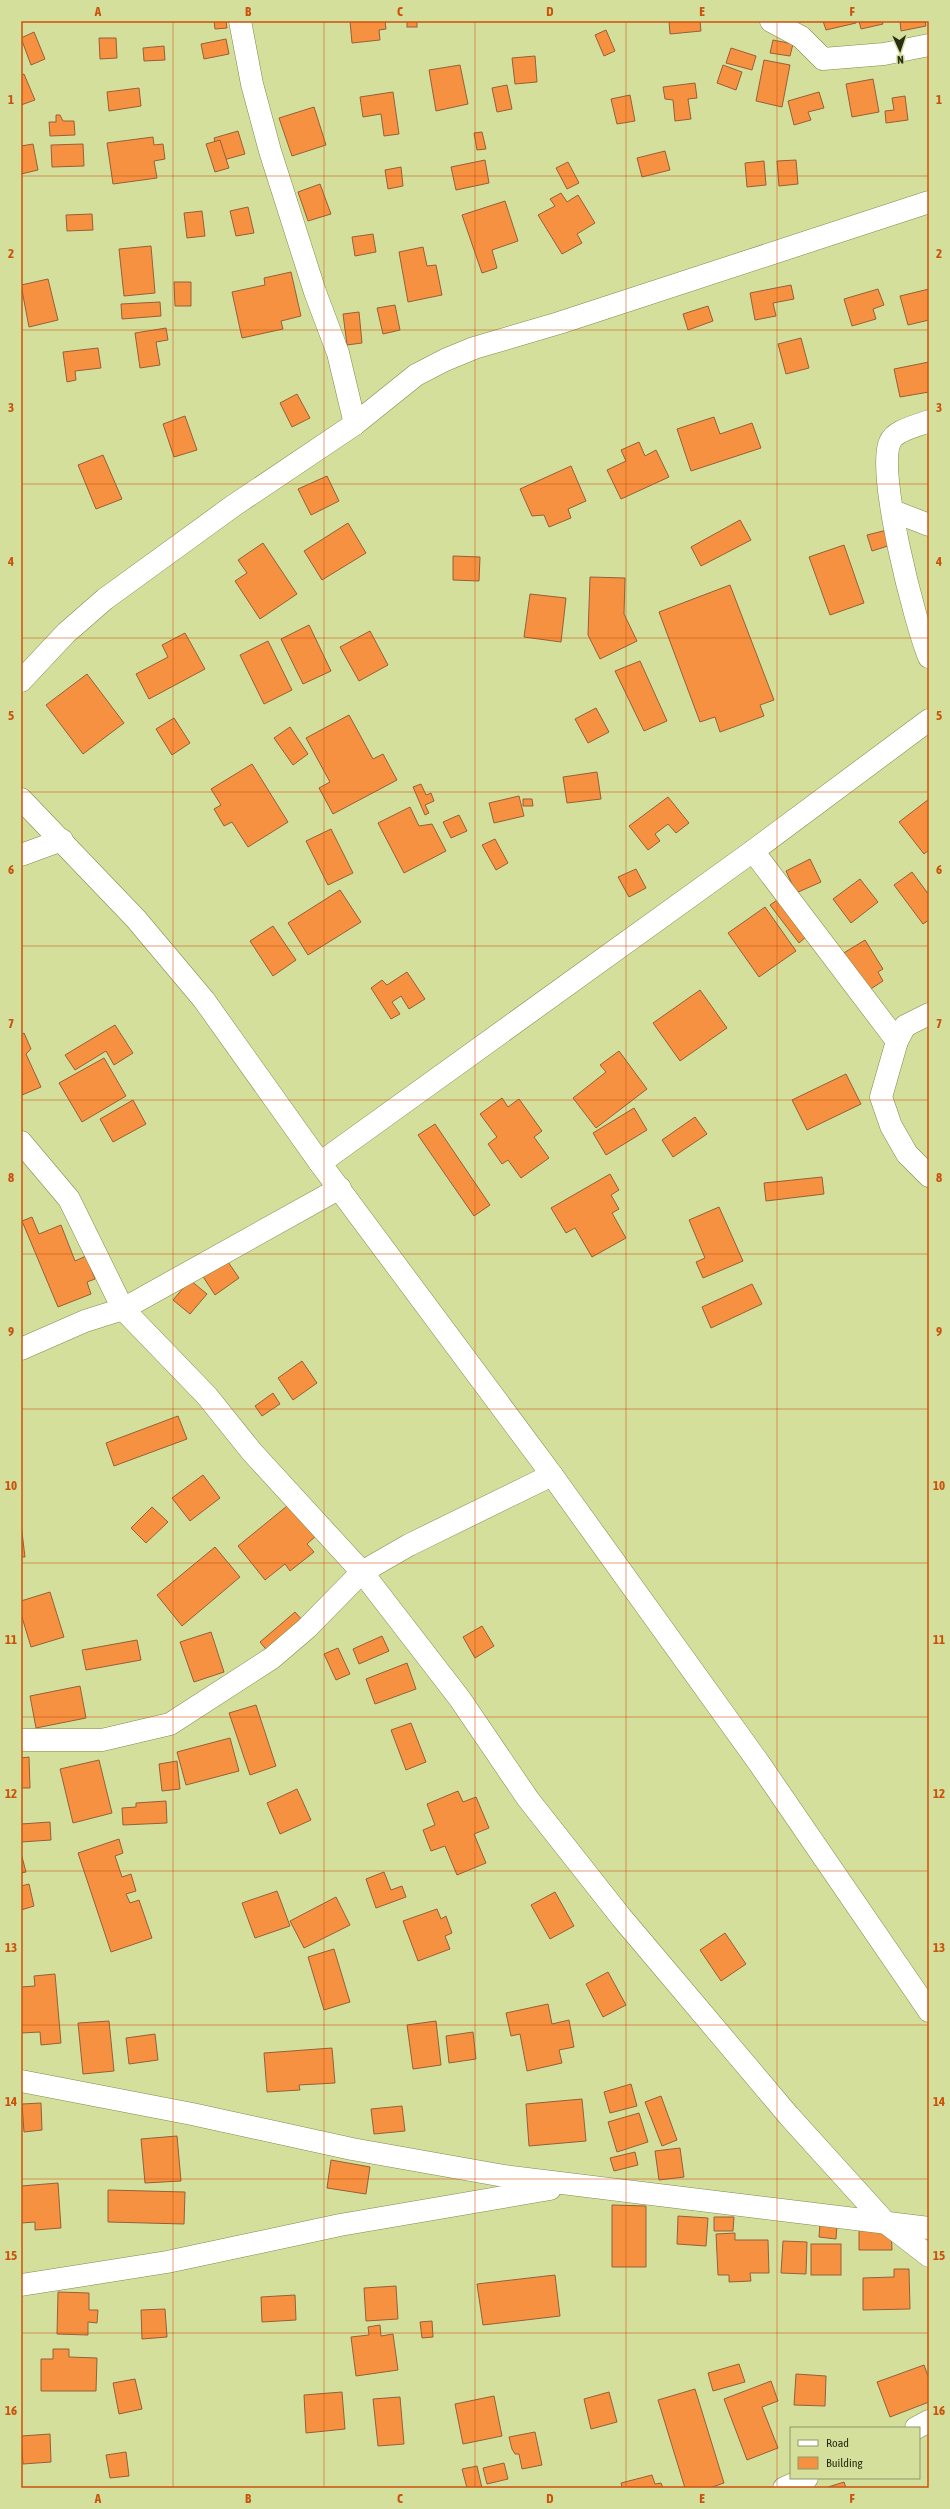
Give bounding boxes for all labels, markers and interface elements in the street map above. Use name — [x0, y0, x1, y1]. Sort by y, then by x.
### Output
text: A — [94, 4, 102, 19]
text: B — [245, 4, 252, 19]
text: C — [397, 4, 403, 19]
text: D — [546, 4, 554, 19]
text: E — [699, 4, 705, 19]
text: F — [849, 4, 855, 19]
north arrow — [880, 30, 920, 70]
text: N — [897, 54, 904, 66]
text: 1 — [8, 92, 14, 107]
text: 1 — [936, 92, 942, 107]
text: 2 — [8, 246, 14, 261]
text: 2 — [936, 246, 942, 261]
text: 3 — [8, 400, 14, 415]
text: 3 — [936, 400, 942, 415]
text: 4 — [7, 554, 14, 569]
text: 4 — [935, 554, 942, 569]
text: 5 — [8, 708, 14, 723]
text: 5 — [936, 708, 942, 723]
text: 6 — [8, 862, 14, 877]
text: 6 — [936, 862, 942, 877]
text: 7 — [8, 1016, 14, 1031]
text: 7 — [936, 1016, 942, 1031]
text: 8 — [8, 1170, 14, 1185]
text: 8 — [936, 1170, 942, 1185]
text: 9 — [8, 1324, 14, 1339]
text: 9 — [936, 1324, 942, 1339]
text: 10 — [5, 1478, 17, 1493]
text: 10 — [933, 1478, 945, 1493]
text: 11 — [5, 1632, 17, 1647]
text: 11 — [933, 1632, 945, 1647]
text: 12 — [5, 1786, 17, 1801]
text: 12 — [933, 1786, 945, 1801]
text: 13 — [5, 1940, 17, 1955]
text: 13 — [933, 1940, 945, 1955]
text: 14 — [5, 2094, 17, 2109]
text: 14 — [933, 2094, 945, 2109]
text: 15 — [5, 2248, 17, 2263]
text: 15 — [933, 2248, 945, 2263]
text: 16 — [5, 2403, 17, 2418]
text: 16 — [933, 2403, 945, 2418]
legend — [790, 2427, 920, 2479]
text: Road — [826, 2436, 849, 2450]
text: Building — [826, 2456, 864, 2470]
text: A — [94, 2491, 102, 2506]
text: B — [245, 2491, 252, 2506]
text: C — [397, 2491, 403, 2506]
text: D — [546, 2491, 554, 2506]
text: E — [699, 2491, 705, 2506]
text: F — [849, 2491, 855, 2506]

